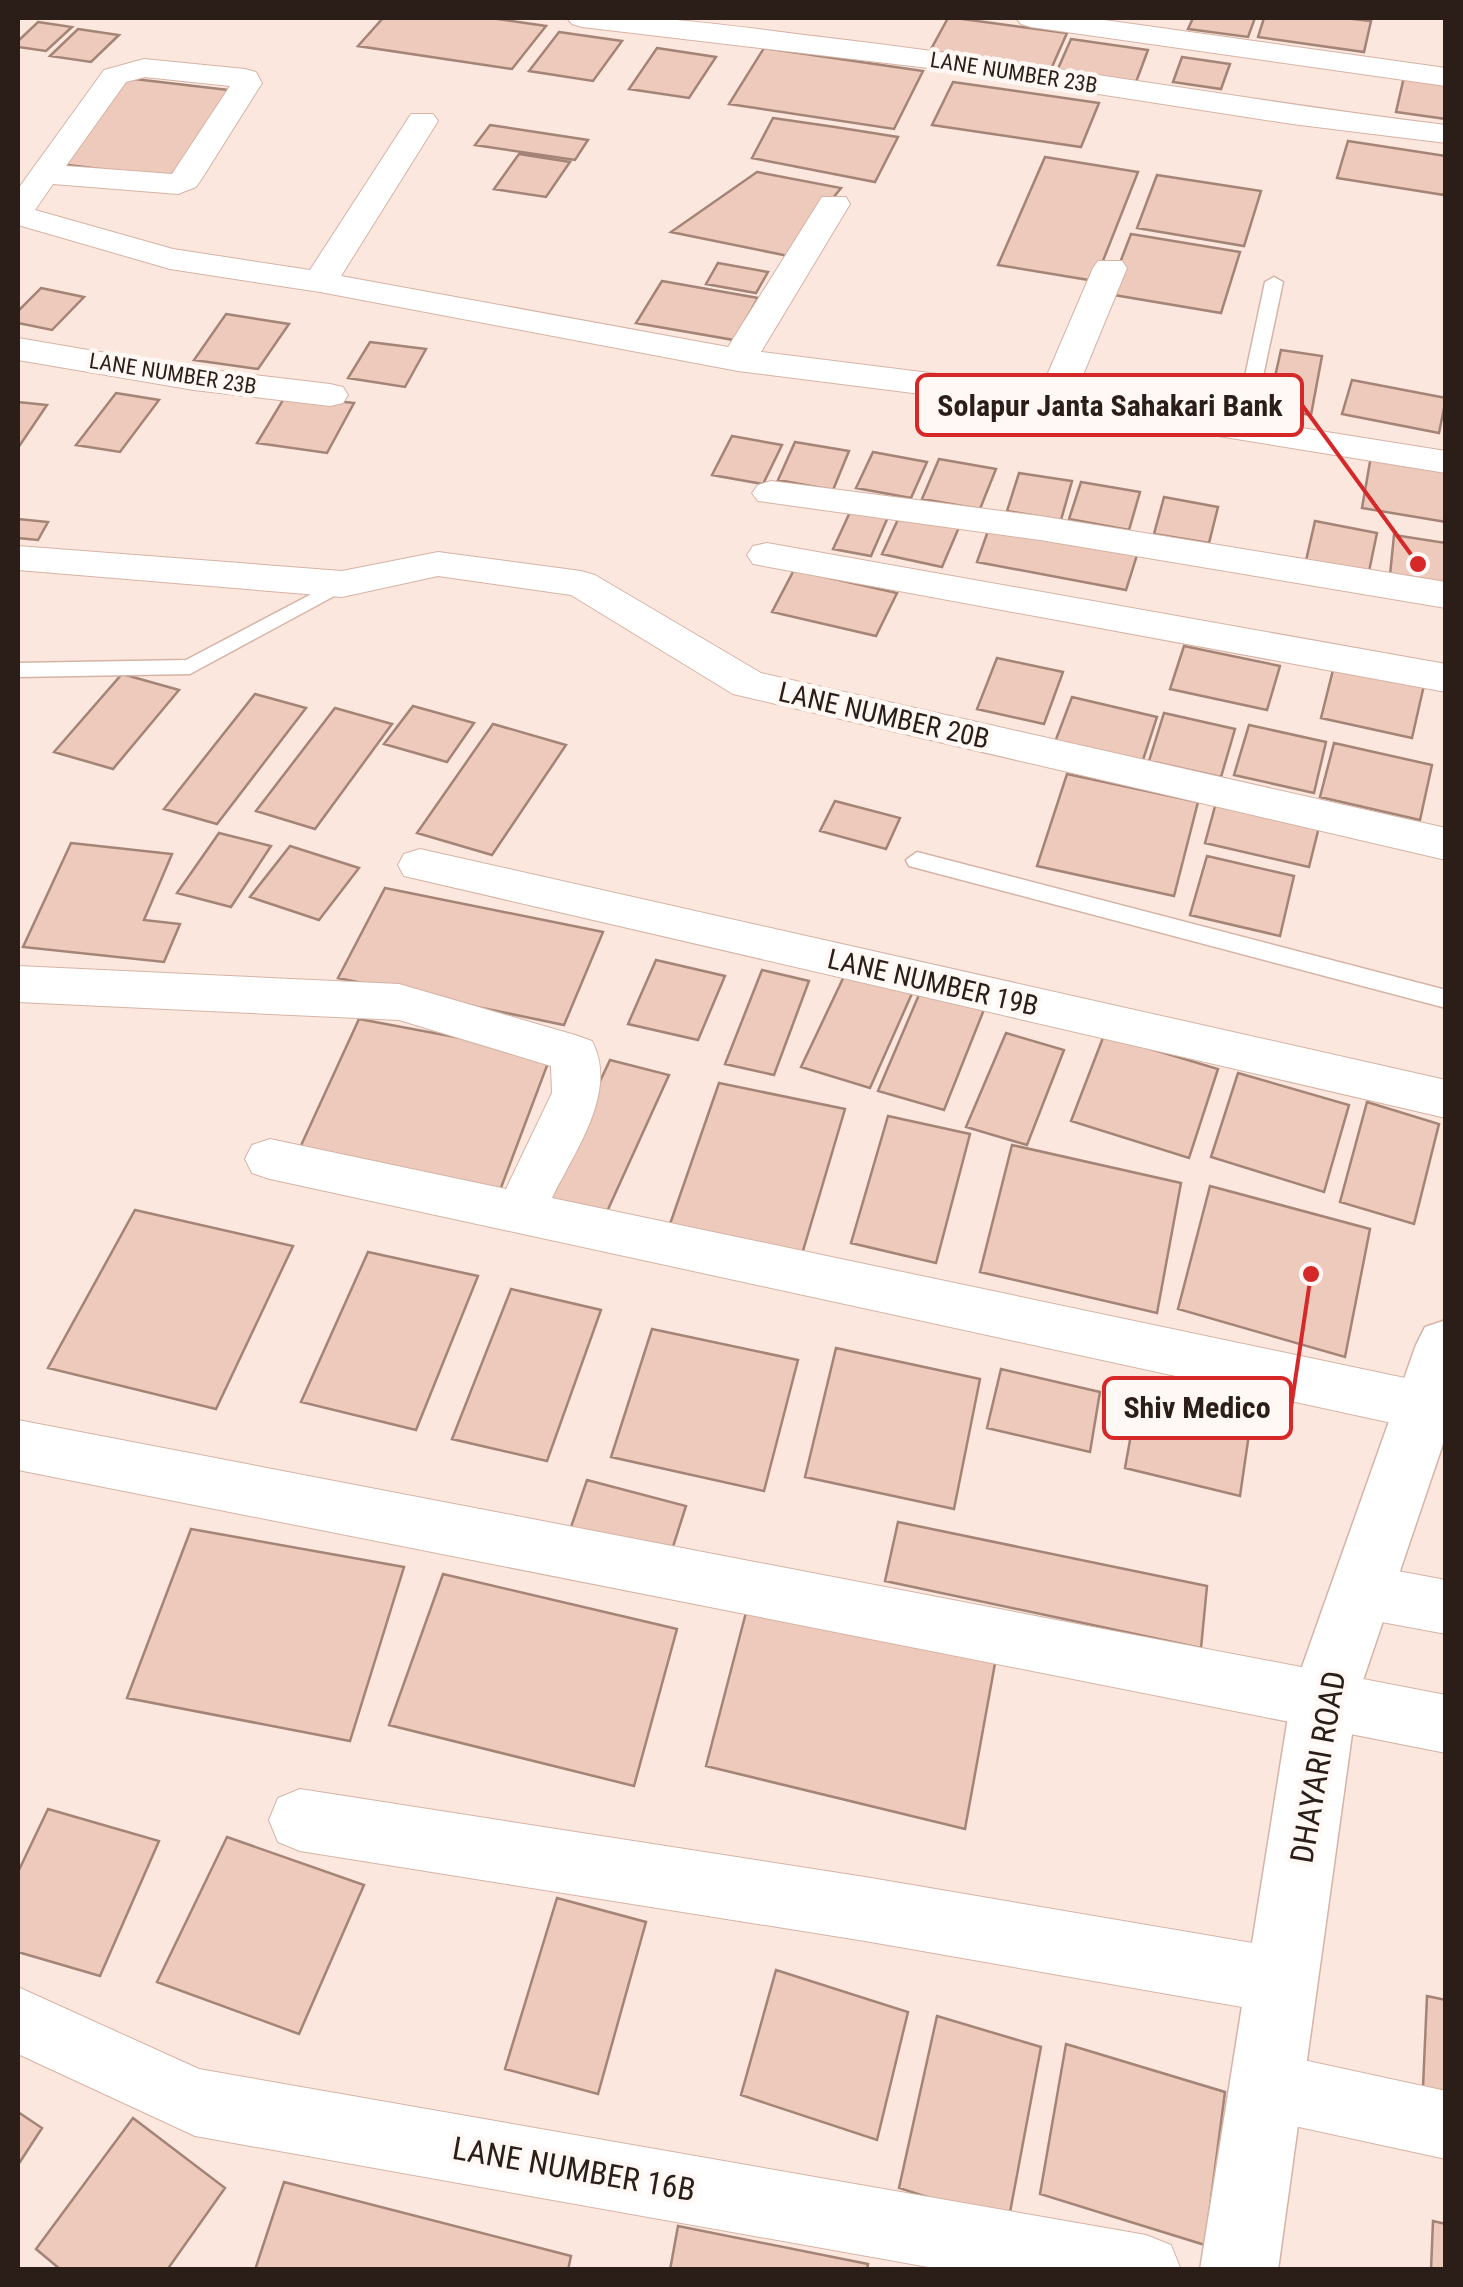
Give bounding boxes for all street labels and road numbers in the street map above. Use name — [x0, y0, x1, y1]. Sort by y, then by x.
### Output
street label: LANE NUMBER 23B — [929, 47, 1099, 98]
street label: LANE NUMBER 23B — [88, 348, 258, 399]
street label: LANE NUMBER 20B — [775, 675, 992, 756]
street label: LANE NUMBER 19B — [824, 942, 1041, 1023]
street label: DHAYARI ROAD — [1282, 1668, 1354, 1866]
street label: LANE NUMBER 16B — [450, 2129, 698, 2209]

